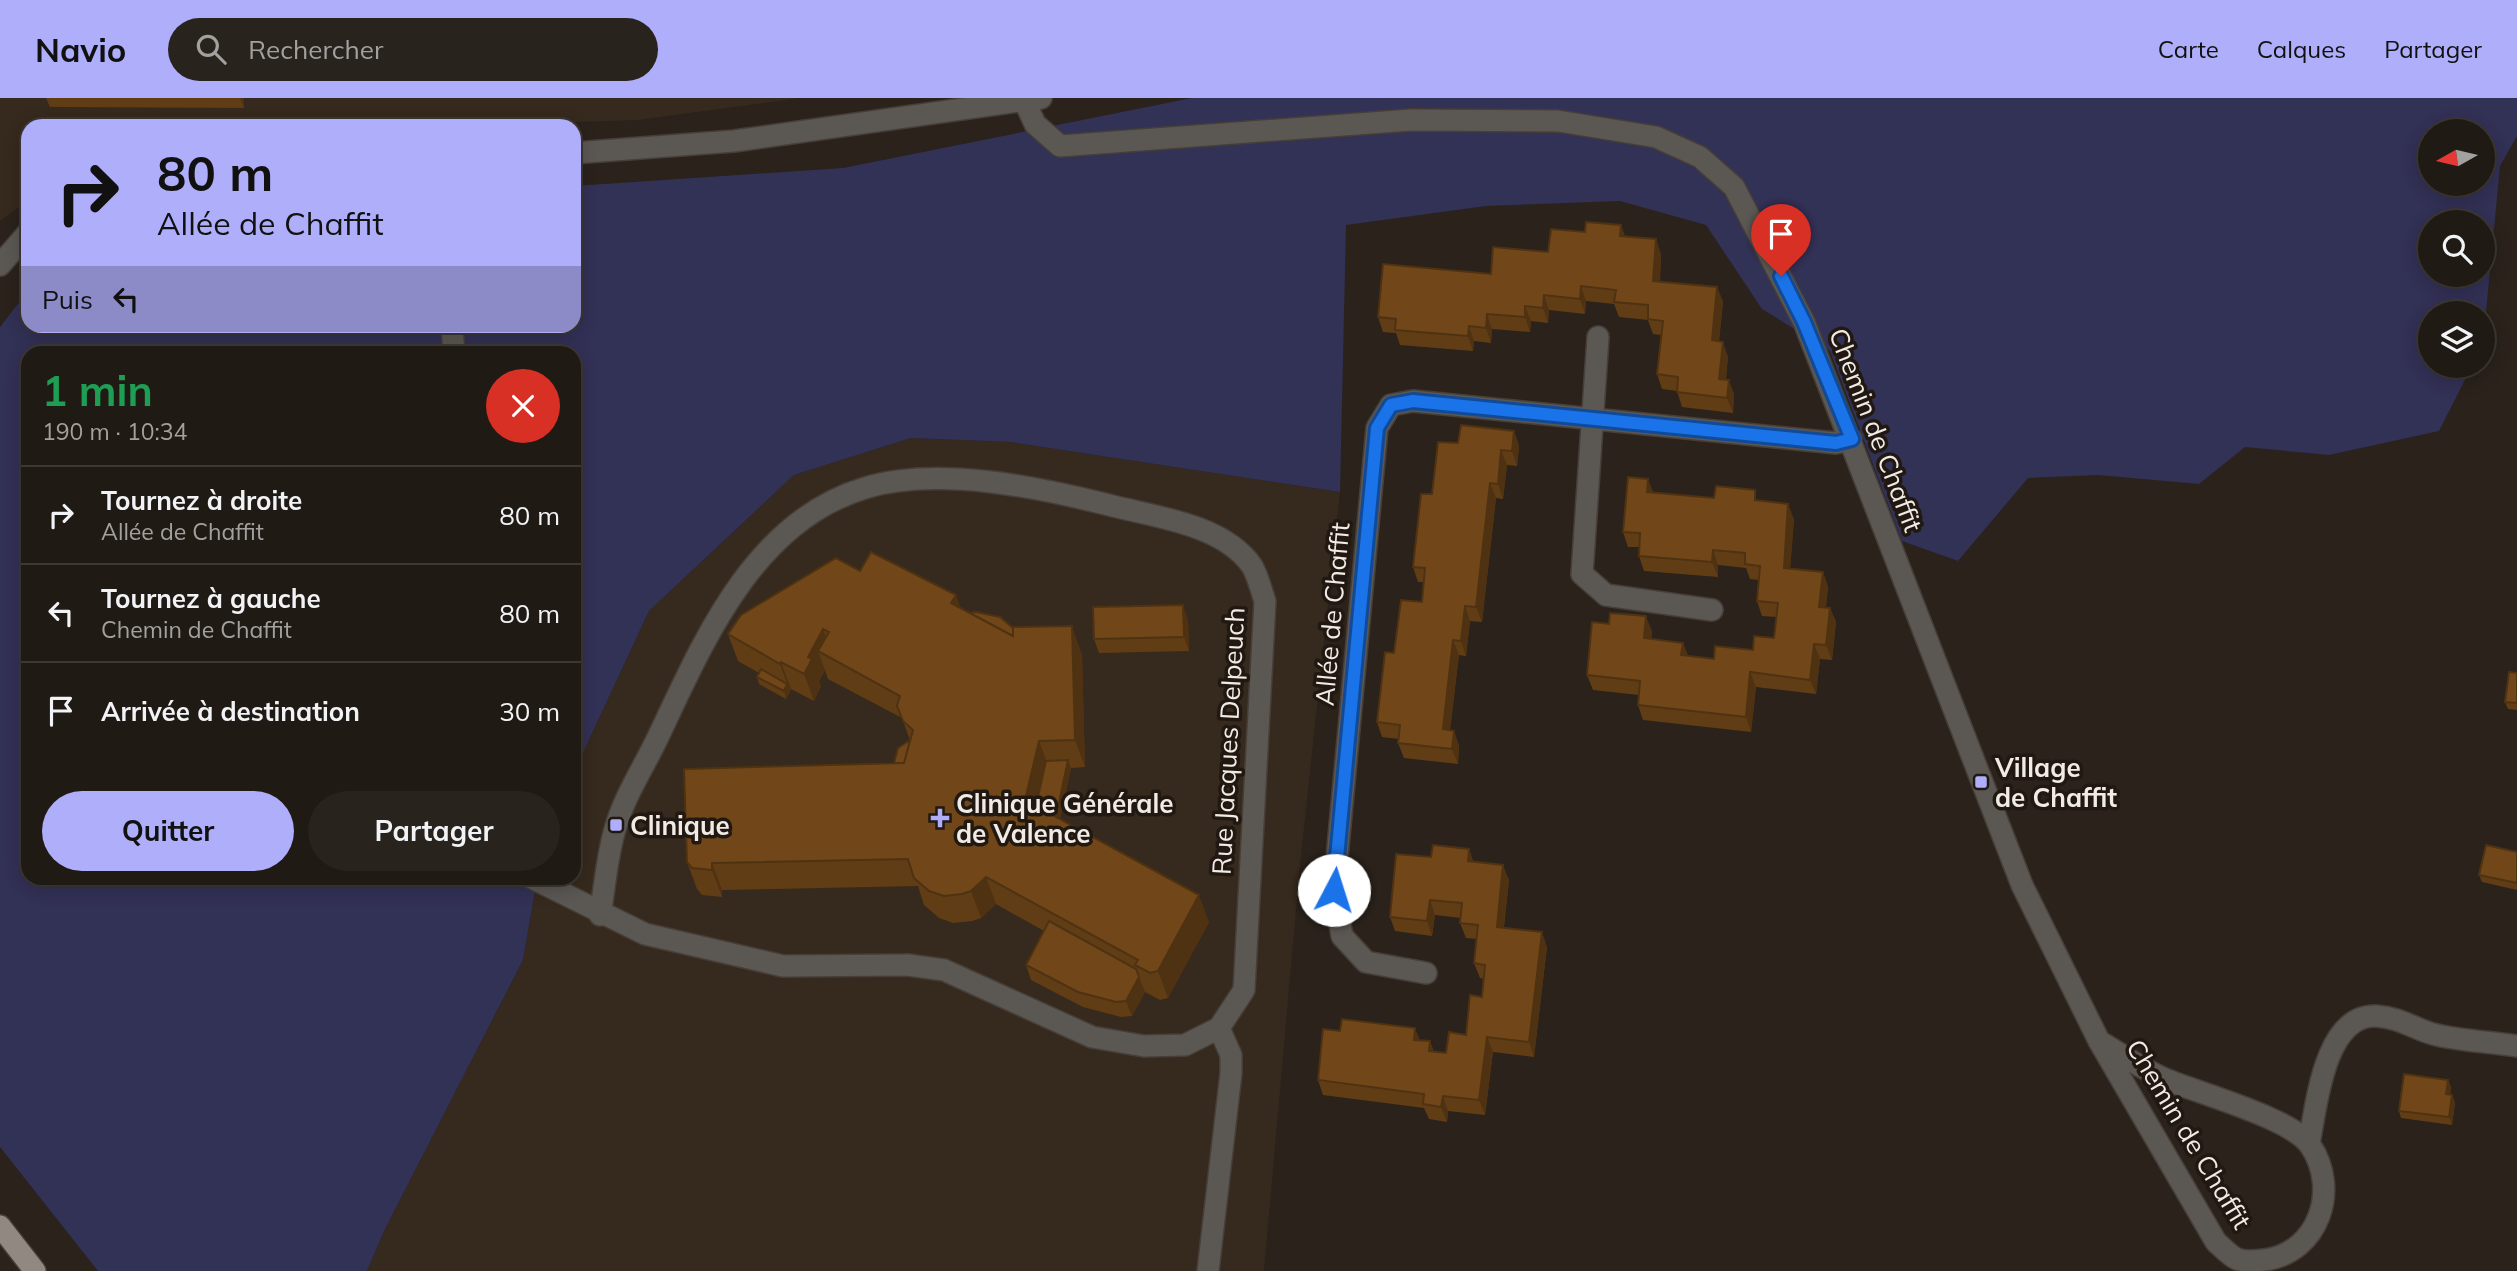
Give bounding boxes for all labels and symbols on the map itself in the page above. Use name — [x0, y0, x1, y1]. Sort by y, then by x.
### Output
north arrow — [2418, 119, 2496, 196]
pin — [1751, 204, 1811, 276]
street label: Chemin de Chaffit — [1822, 323, 1930, 537]
street label: Allée de Chaffit — [1308, 521, 1356, 707]
street label: Rue Jacques Delpeuch — [1205, 606, 1251, 876]
place label: Village de Chaffit — [1994, 751, 2117, 814]
marker: Village de Chaffit — [1973, 774, 1989, 790]
place label: Clinique Générale de Valence — [956, 787, 1174, 850]
marker: Clinique Générale de Valence — [930, 808, 950, 828]
place label: Clinique — [630, 809, 730, 842]
marker: Clinique — [608, 817, 624, 833]
position arrow — [1297, 853, 1371, 927]
street label: Chemin de Chaffit — [2119, 1033, 2259, 1235]

